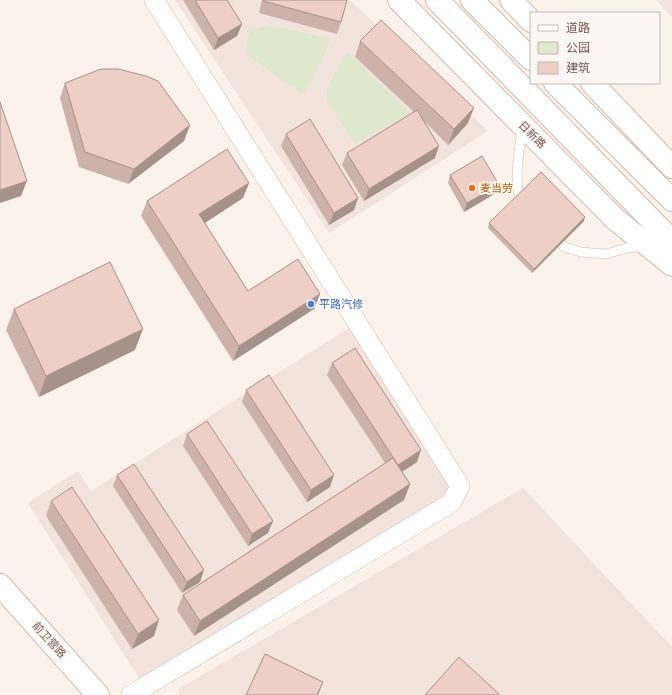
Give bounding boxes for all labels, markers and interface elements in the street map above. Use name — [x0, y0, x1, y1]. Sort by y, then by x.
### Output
legend — [530, 12, 660, 84]
text: 道路 — [566, 21, 590, 35]
text: 公园 — [566, 41, 590, 55]
text: 建筑 — [566, 61, 590, 75]
street label: 日新路 — [516, 119, 548, 151]
place label: 麦当劳 — [480, 182, 513, 195]
marker: 麦当劳 — [467, 183, 477, 193]
place label: 平路汽修 — [319, 298, 363, 311]
marker: 平路汽修 — [306, 299, 316, 309]
street label: 前卫营路 — [29, 619, 69, 661]

